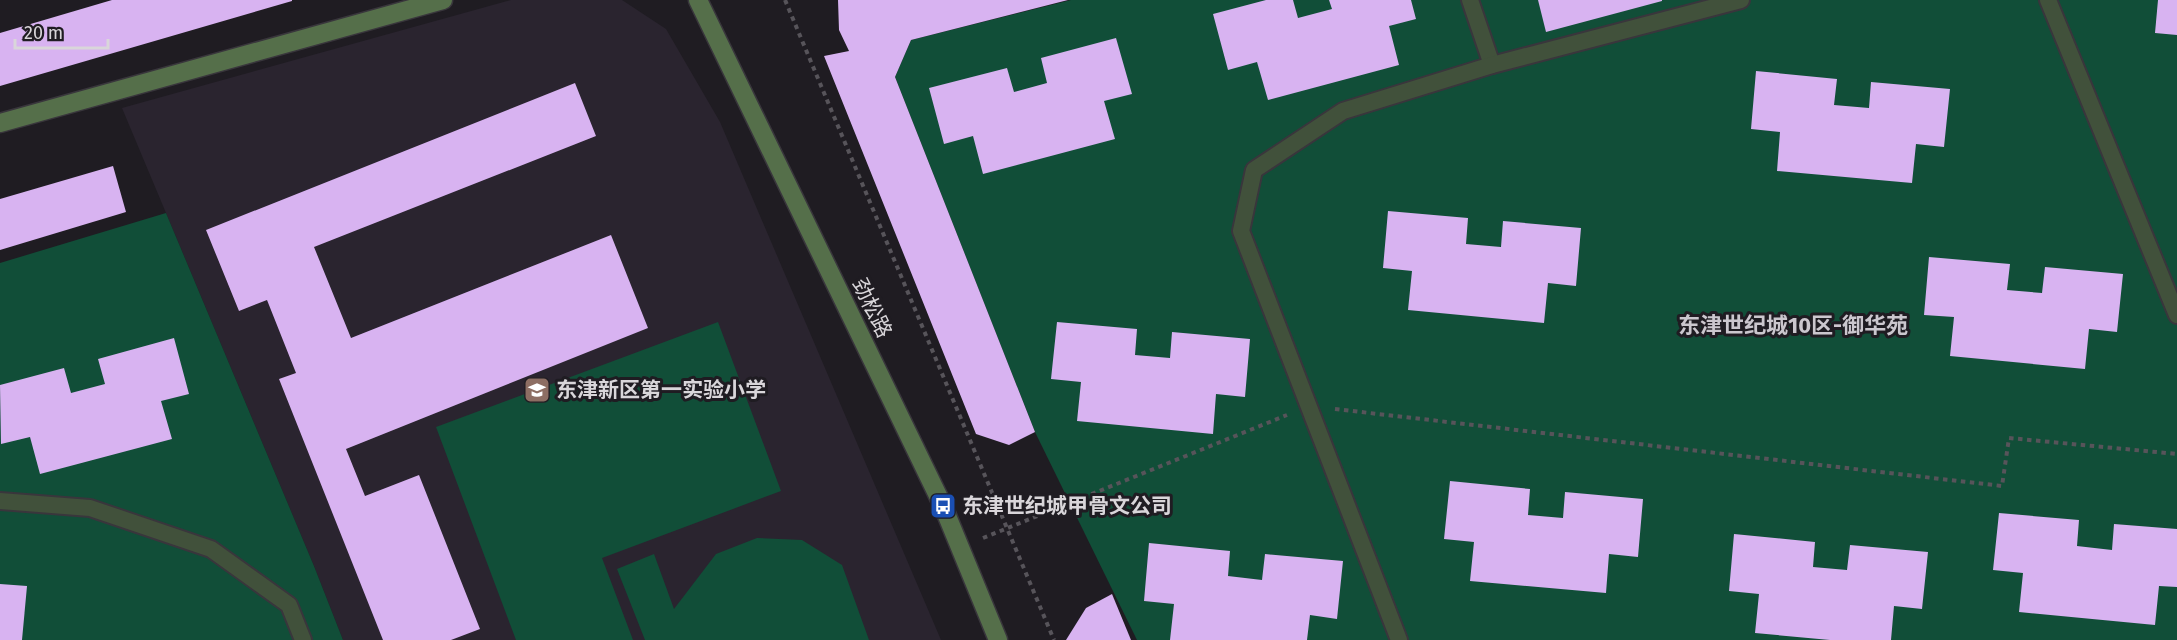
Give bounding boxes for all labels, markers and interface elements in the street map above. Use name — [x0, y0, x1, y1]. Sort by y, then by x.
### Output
scale bar — [15, 12, 108, 50]
text: 20 m — [24, 22, 63, 44]
street label: 劲松路 — [847, 274, 897, 342]
district label: 东津世纪城10区-御华苑 — [1678, 312, 1908, 339]
school or university icon: 东津新区第一实验小学 — [522, 375, 552, 405]
place label: 东津新区第一实验小学 — [556, 377, 766, 403]
bus stop icon: 东津世纪城甲骨文公司 — [928, 491, 958, 521]
place label: 东津世纪城甲骨文公司 — [962, 493, 1172, 519]

